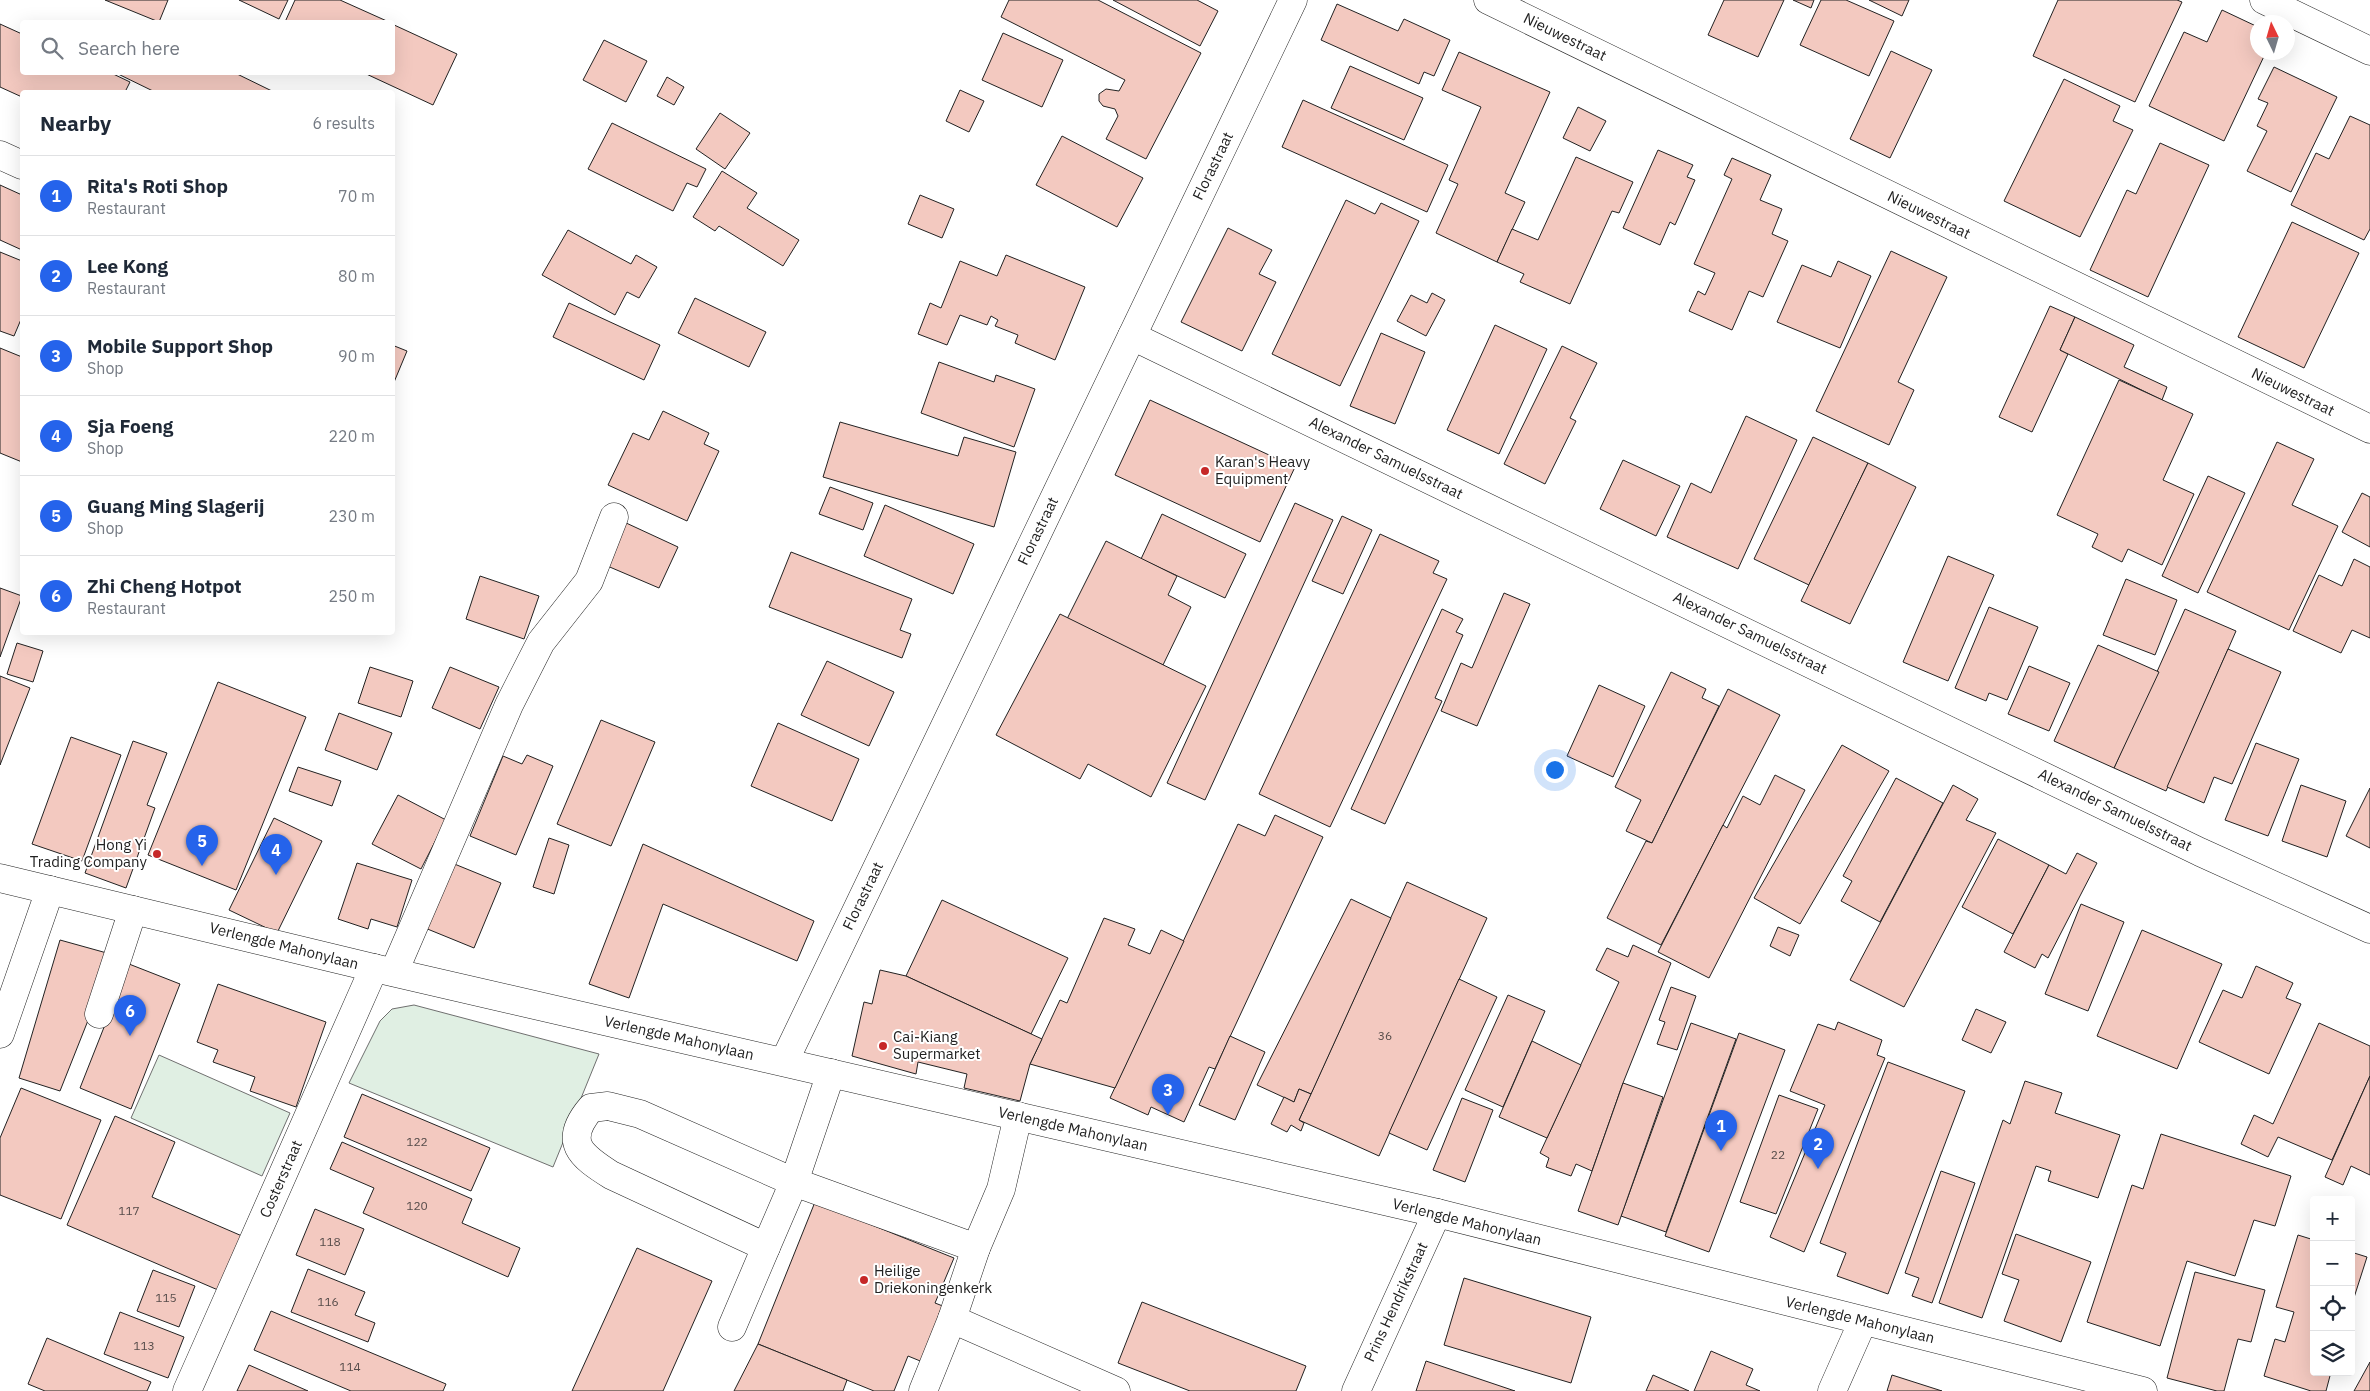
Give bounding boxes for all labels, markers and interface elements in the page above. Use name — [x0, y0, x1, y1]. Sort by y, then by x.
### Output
street label: Nieuwestraat — [1521, 8, 1610, 65]
north arrow — [2250, 15, 2295, 60]
search box — [20, 20, 395, 75]
icon: search — [38, 34, 66, 62]
text: Search here — [78, 36, 180, 60]
text: Nearby — [40, 109, 111, 137]
text: 6 results — [312, 113, 375, 133]
street label: Florastraat — [1188, 129, 1237, 203]
text: Rita's Roti Shop — [87, 174, 228, 198]
text: 1 — [51, 186, 61, 206]
text: 70 m — [338, 186, 375, 206]
street label: Nieuwestraat — [1885, 186, 1974, 243]
text: Restaurant — [87, 198, 166, 218]
text: Lee Kong — [87, 254, 168, 278]
text: 2 — [51, 266, 61, 286]
text: 80 m — [338, 266, 375, 286]
text: Restaurant — [87, 278, 166, 298]
text: Mobile Support Shop — [87, 334, 273, 358]
text: 3 — [51, 346, 61, 366]
text: 90 m — [338, 346, 375, 366]
text: Shop — [87, 358, 124, 378]
street label: Nieuwestraat — [2249, 363, 2338, 420]
street label: Alexander Samuelsstraat — [1306, 412, 1466, 503]
text: Sja Foeng — [87, 414, 173, 438]
text: 4 — [51, 426, 61, 446]
text: 220 m — [328, 426, 375, 446]
text: Shop — [87, 438, 124, 458]
place label: Karan's Heavy Equipment — [1215, 452, 1311, 488]
marker: Karan's Heavy Equipment — [1199, 465, 1211, 477]
text: Guang Ming Slagerij — [87, 494, 264, 518]
street label: Florastraat — [1013, 494, 1062, 568]
text: 5 — [51, 506, 61, 526]
text: 230 m — [328, 506, 375, 526]
text: Shop — [87, 518, 124, 538]
text: Zhi Cheng Hotpot — [87, 574, 242, 598]
text: 6 — [51, 586, 61, 606]
text: 250 m — [328, 586, 375, 606]
street label: Alexander Samuelsstraat — [1670, 587, 1830, 678]
text: Restaurant — [87, 598, 166, 618]
your location — [1542, 757, 1568, 783]
street label: Alexander Samuelsstraat — [2035, 764, 2195, 855]
pin: 5 — [186, 825, 218, 866]
pin: 4 — [260, 834, 292, 875]
place label: Hong Yi Trading Company — [30, 835, 148, 871]
marker: Hong Yi Trading Company — [151, 848, 163, 860]
street label: Florastraat — [838, 859, 887, 933]
street label: Verlengde Mahonylaan — [208, 918, 361, 973]
pin: 6 — [114, 995, 146, 1036]
street label: Verlengde Mahonylaan — [602, 1011, 756, 1064]
place label: Cai-Kiang Supermarket — [893, 1027, 980, 1063]
house number: 36 — [1378, 1028, 1392, 1043]
marker: Cai-Kiang Supermarket — [877, 1040, 889, 1052]
pin: 3 — [1152, 1074, 1184, 1115]
street label: Verlengde Mahonylaan — [996, 1102, 1150, 1155]
pin: 1 — [1705, 1110, 1737, 1151]
pin: 2 — [1802, 1128, 1834, 1169]
house number: 122 — [406, 1134, 428, 1149]
street label: Costerstraat — [255, 1137, 306, 1221]
house number: 22 — [1771, 1147, 1785, 1162]
street label: Verlengde Mahonylaan — [1391, 1194, 1544, 1249]
map controls — [2310, 1196, 2355, 1376]
button: + — [2310, 1196, 2355, 1241]
house number: 120 — [406, 1198, 428, 1213]
house number: 117 — [118, 1203, 140, 1218]
house number: 118 — [319, 1234, 341, 1249]
street label: Prins Hendrikstraat — [1360, 1239, 1432, 1365]
button: − — [2310, 1241, 2355, 1286]
place label: Heilige Driekoningenkerk — [874, 1261, 992, 1297]
marker: Heilige Driekoningenkerk — [858, 1274, 870, 1286]
button: locate — [2310, 1286, 2355, 1331]
house number: 115 — [155, 1290, 177, 1305]
street label: Verlengde Mahonylaan — [1784, 1292, 1937, 1347]
house number: 116 — [317, 1294, 339, 1309]
button: layers — [2310, 1331, 2355, 1376]
house number: 113 — [133, 1338, 155, 1353]
house number: 114 — [339, 1359, 361, 1374]

